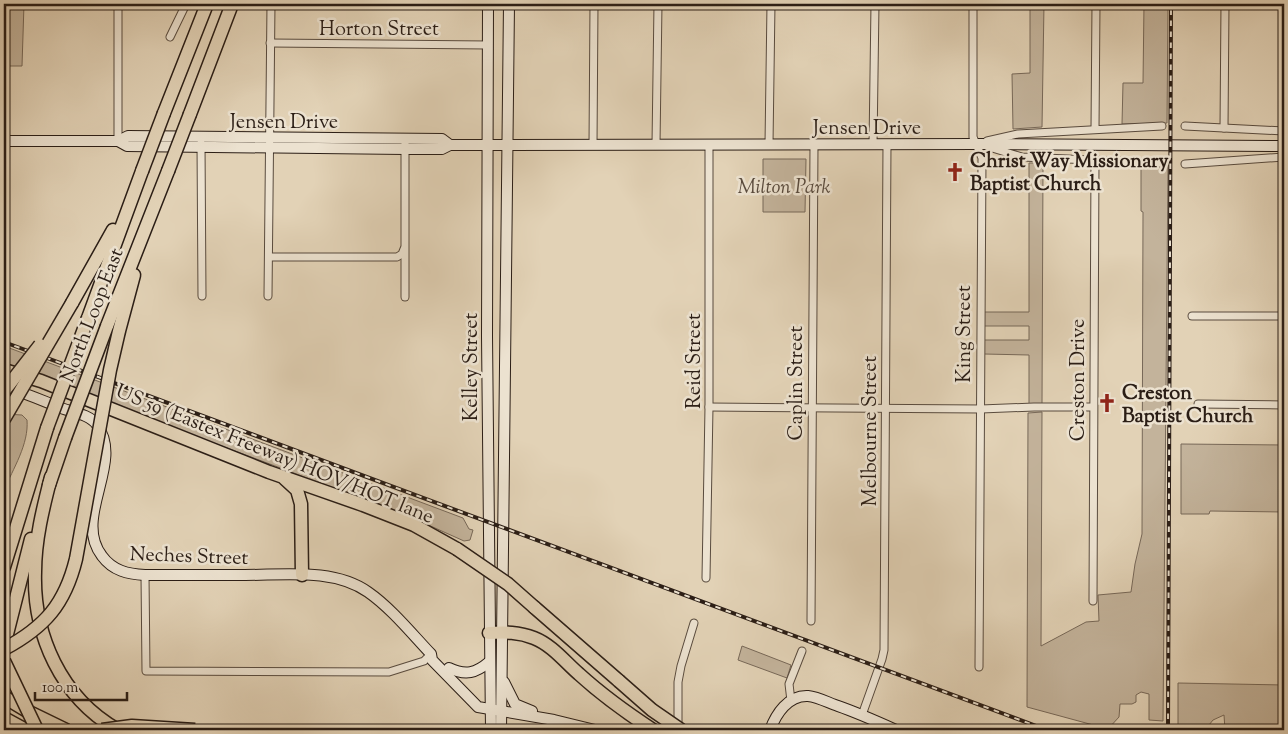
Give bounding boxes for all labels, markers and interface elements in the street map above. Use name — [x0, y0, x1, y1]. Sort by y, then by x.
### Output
street label: Horton Street — [319, 16, 439, 45]
street label: Jensen Drive — [229, 109, 338, 138]
street label: Jensen Drive — [812, 115, 921, 144]
place label: Christ Way Missionary Baptist Church — [970, 148, 1169, 200]
church icon: Christ Way Missionary Baptist Church — [944, 161, 966, 183]
park label: Milton Park — [737, 174, 831, 203]
street label: North Loop East — [54, 244, 132, 387]
street label: King Street — [951, 285, 980, 383]
street label: Kelley Street — [458, 313, 487, 421]
street label: Reid Street — [681, 313, 710, 409]
street label: Creston Drive — [1065, 319, 1094, 441]
street label: Caplin Street — [783, 325, 812, 440]
street label: Melbourne Street — [857, 355, 886, 506]
street label: US 59 (Eastex Freeway) HOV/HOT lane — [111, 378, 438, 533]
place label: Creston Baptist Church — [1122, 380, 1254, 432]
church icon: Creston Baptist Church — [1096, 392, 1118, 414]
street label: Neches Street — [129, 541, 249, 574]
scale bar — [35, 669, 128, 701]
text: 100 m — [42, 678, 79, 699]

